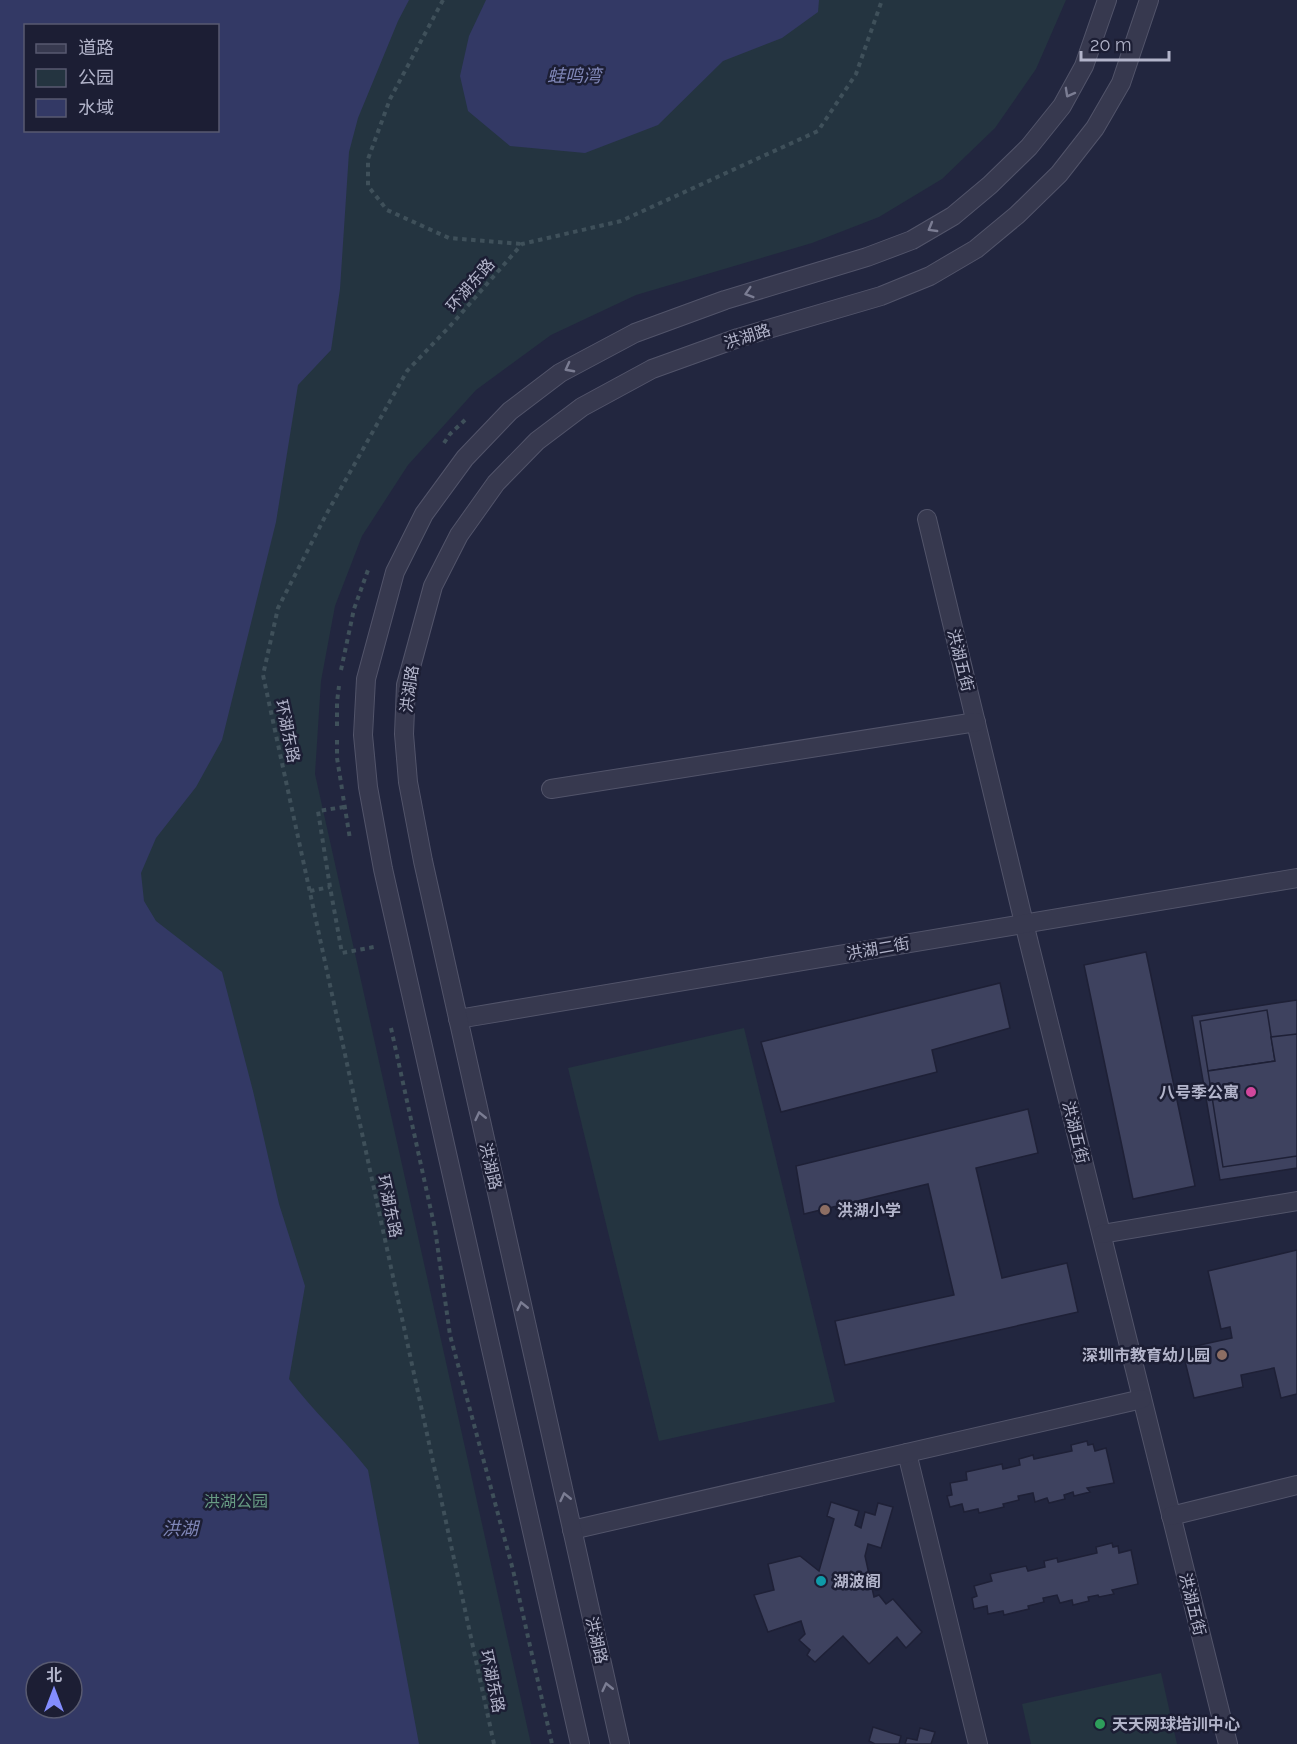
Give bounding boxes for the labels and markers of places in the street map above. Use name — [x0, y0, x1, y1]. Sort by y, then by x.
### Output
place label: 八号季公寓 — [1159, 1083, 1239, 1102]
marker: 八号季公寓 — [1244, 1085, 1258, 1099]
place label: 洪湖小学 — [837, 1201, 901, 1220]
marker: 洪湖小学 — [818, 1203, 832, 1217]
place label: 深圳市教育幼儿园 — [1082, 1346, 1210, 1365]
marker: 深圳市教育幼儿园 — [1215, 1348, 1229, 1362]
place label: 湖波阁 — [833, 1572, 881, 1591]
marker: 湖波阁 — [814, 1574, 828, 1588]
place label: 天天网球培训中心 — [1112, 1715, 1240, 1734]
marker: 天天网球培训中心 — [1093, 1717, 1107, 1731]

